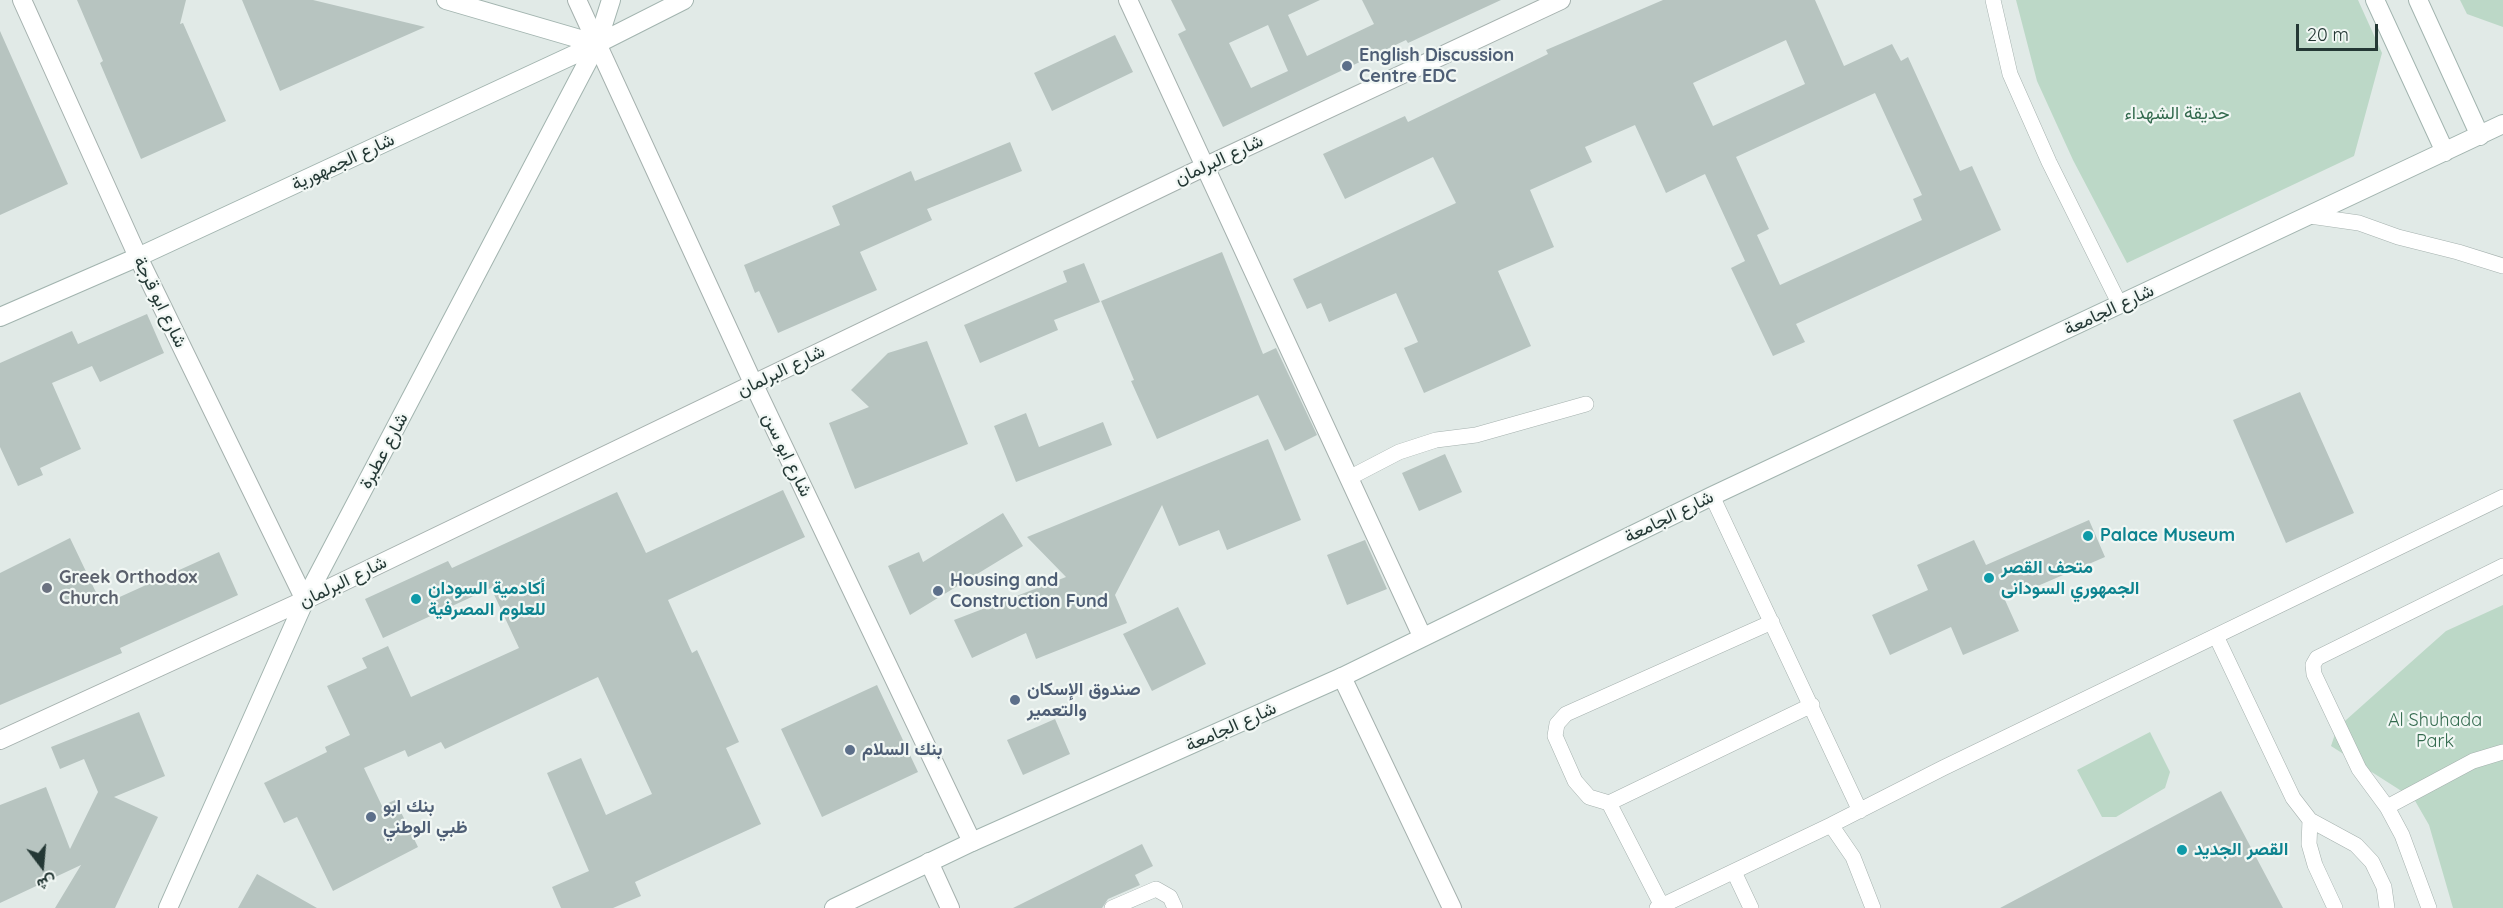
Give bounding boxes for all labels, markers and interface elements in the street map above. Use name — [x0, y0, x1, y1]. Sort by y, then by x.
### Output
scale bar — [2299, 12, 2382, 50]
text: 20 m — [2307, 23, 2349, 46]
place label: English Discussion Centre EDC — [1359, 45, 1514, 88]
marker: English Discussion Centre EDC — [1340, 59, 1354, 73]
park label: حديقة الشهداء — [2125, 103, 2229, 125]
street label: شارع الجمهورية — [288, 129, 398, 195]
street label: شارع البرلمان — [1171, 130, 1267, 190]
street label: شارع ابو قرجة — [129, 253, 191, 351]
street label: شارع الجامعة — [2061, 280, 2157, 340]
street label: شارع البرلمان — [734, 341, 828, 401]
street label: شارع عطبرة — [355, 409, 413, 493]
street label: شارع ابو سن — [757, 410, 817, 500]
street label: شارع الجامعة — [1621, 486, 1717, 548]
place label: Palace Museum — [2100, 525, 2235, 547]
marker: Palace Museum — [2081, 529, 2095, 543]
street label: شارع البرلمان — [296, 552, 390, 612]
place label: متحف القصر الجمهوري السودانى — [2001, 557, 2140, 600]
place label: Greek Orthodox Church — [59, 567, 197, 610]
place label: Housing and Construction Fund — [950, 570, 1108, 612]
marker: متحف القصر الجمهوري السودانى — [1982, 571, 1996, 585]
place label: أكادمية السودان للعلوم المصرفية — [428, 578, 546, 620]
marker: Greek Orthodox Church — [40, 581, 54, 595]
marker: Housing and Construction Fund — [931, 584, 945, 598]
marker: أكادمية السودان للعلوم المصرفية — [409, 592, 423, 606]
place label: صندوق الإسكان والتعمير — [1027, 679, 1141, 722]
marker: صندوق الإسكان والتعمير — [1008, 693, 1022, 707]
street label: شارع الجامعة — [1182, 697, 1280, 757]
park label: Al Shuhada Park — [2388, 710, 2482, 752]
place label: بنك السلام — [862, 739, 943, 761]
marker: بنك السلام — [843, 743, 857, 757]
place label: بنك ابو ظبي الوطني — [383, 796, 468, 838]
marker: بنك ابو ظبي الوطني — [364, 810, 378, 824]
north arrow — [12, 836, 72, 896]
place label: القصر الجديد — [2194, 839, 2288, 861]
marker: القصر الجديد — [2175, 843, 2189, 857]
text: ش — [35, 871, 59, 896]

